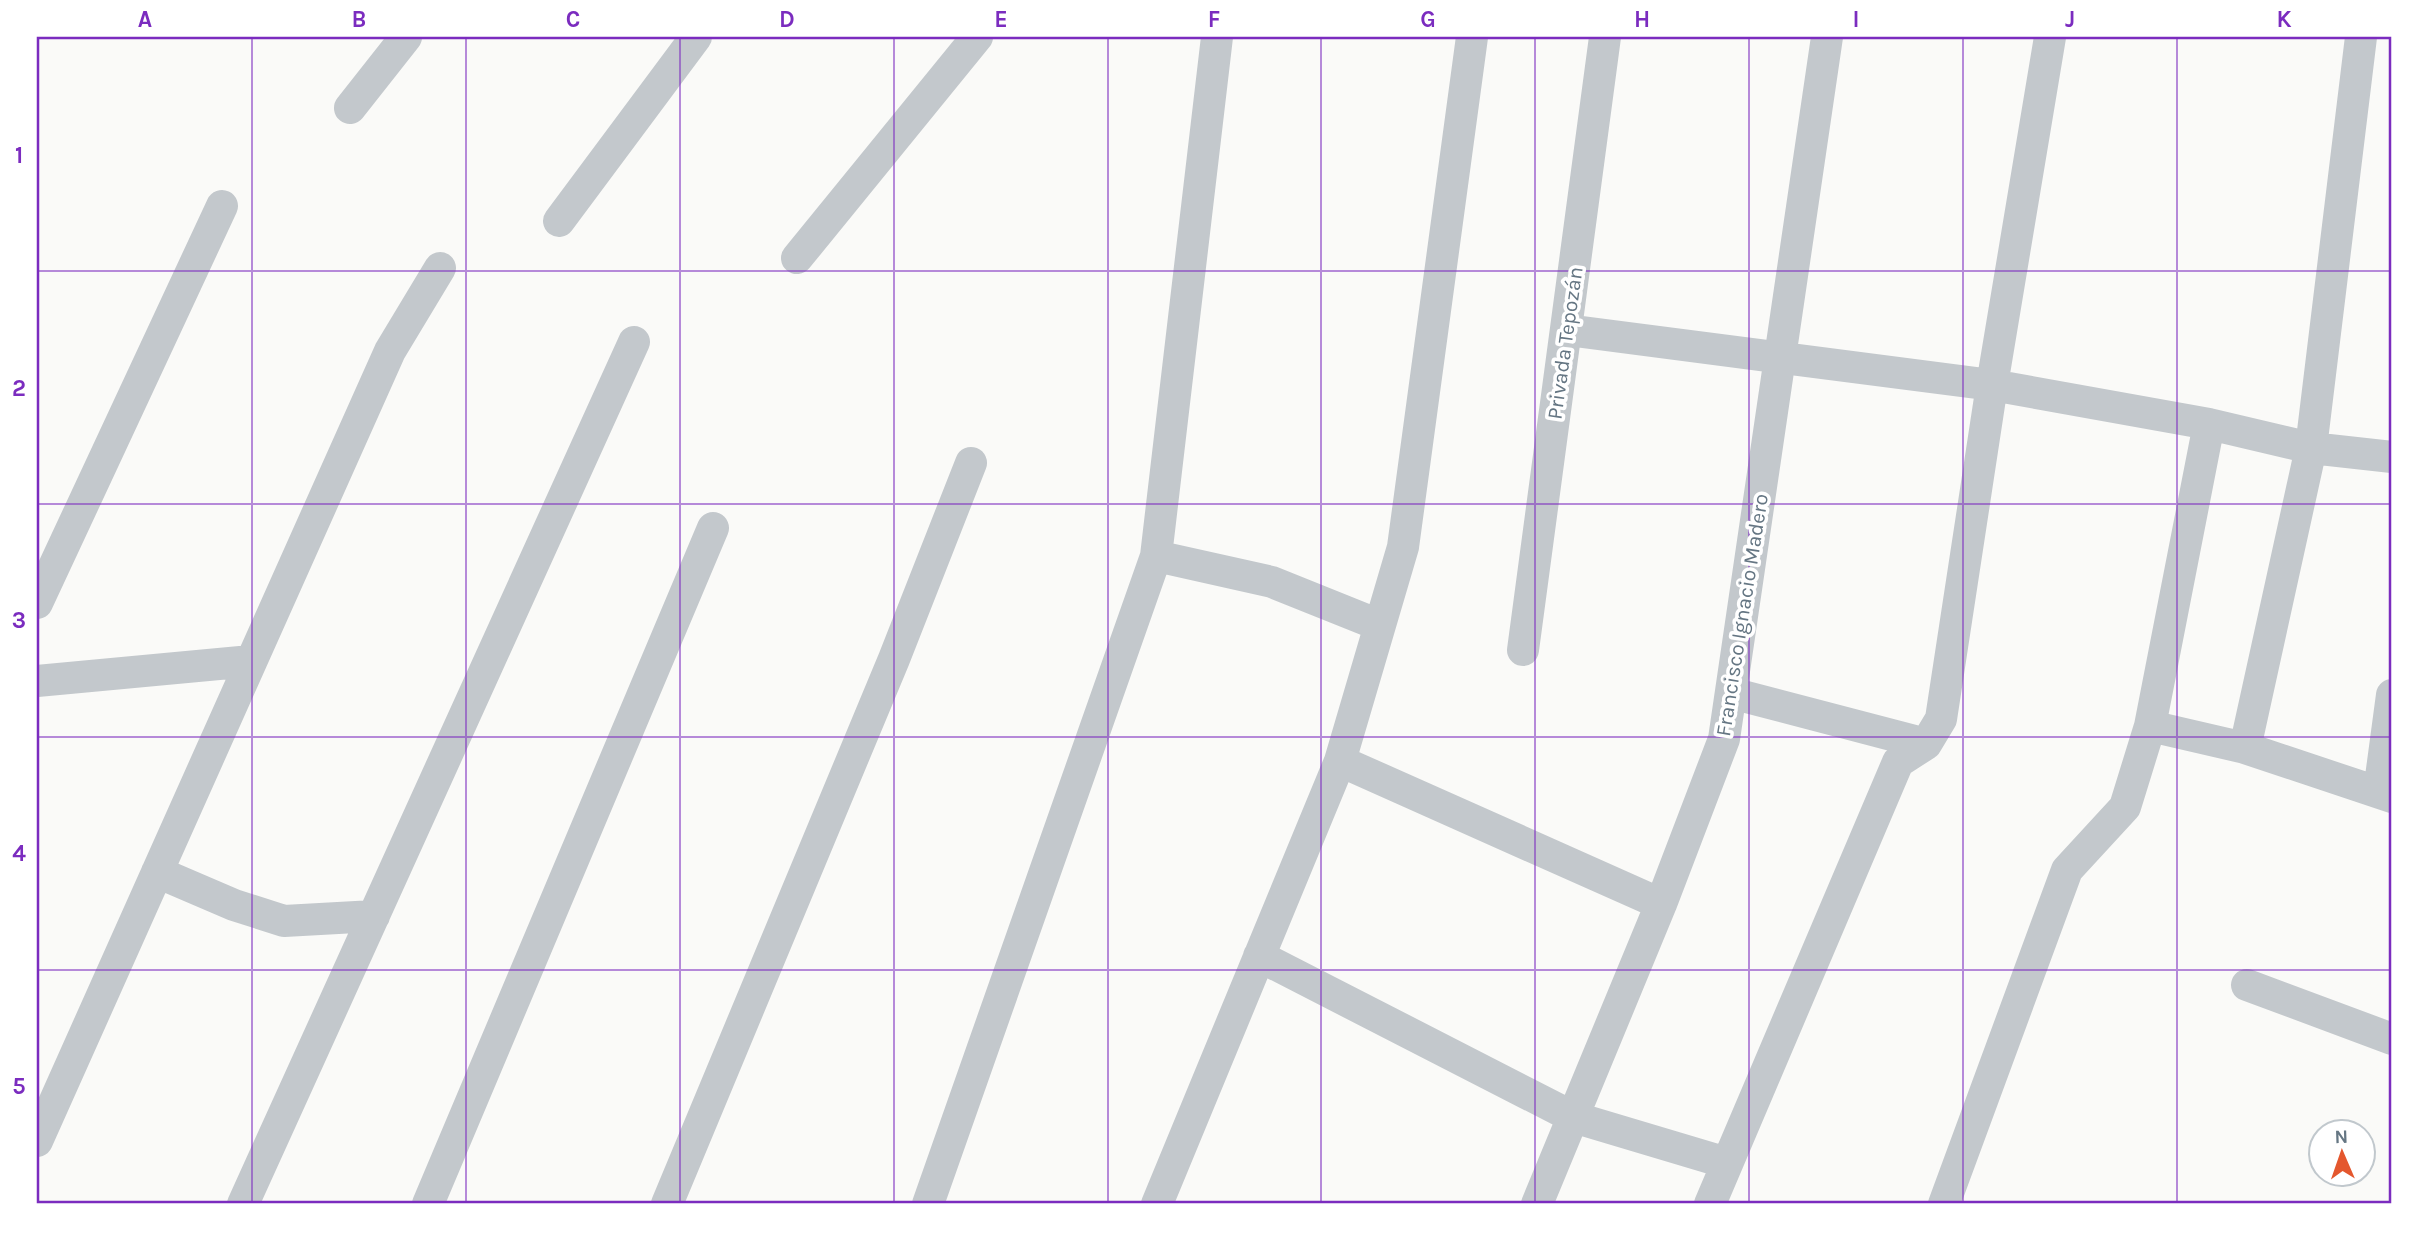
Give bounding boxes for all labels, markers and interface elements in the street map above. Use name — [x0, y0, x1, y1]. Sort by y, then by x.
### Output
text: A — [138, 6, 152, 33]
text: B — [352, 6, 366, 33]
text: C — [566, 6, 580, 33]
text: D — [779, 6, 795, 33]
text: E — [994, 6, 1008, 33]
text: F — [1208, 6, 1220, 33]
text: G — [1420, 6, 1436, 33]
text: H — [1634, 6, 1650, 33]
text: I — [1852, 6, 1860, 33]
text: J — [2065, 6, 2075, 33]
text: K — [2276, 6, 2292, 33]
text: 1 — [15, 142, 23, 169]
street label: Privada Tepozán — [1542, 265, 1588, 421]
text: 2 — [12, 375, 26, 402]
street label: Francisco Ignacio Madero — [1711, 492, 1773, 738]
text: 3 — [12, 607, 26, 634]
text: 4 — [12, 840, 26, 867]
text: 5 — [12, 1073, 26, 1100]
north arrow — [2306, 1118, 2376, 1188]
text: N — [2334, 1126, 2349, 1148]

